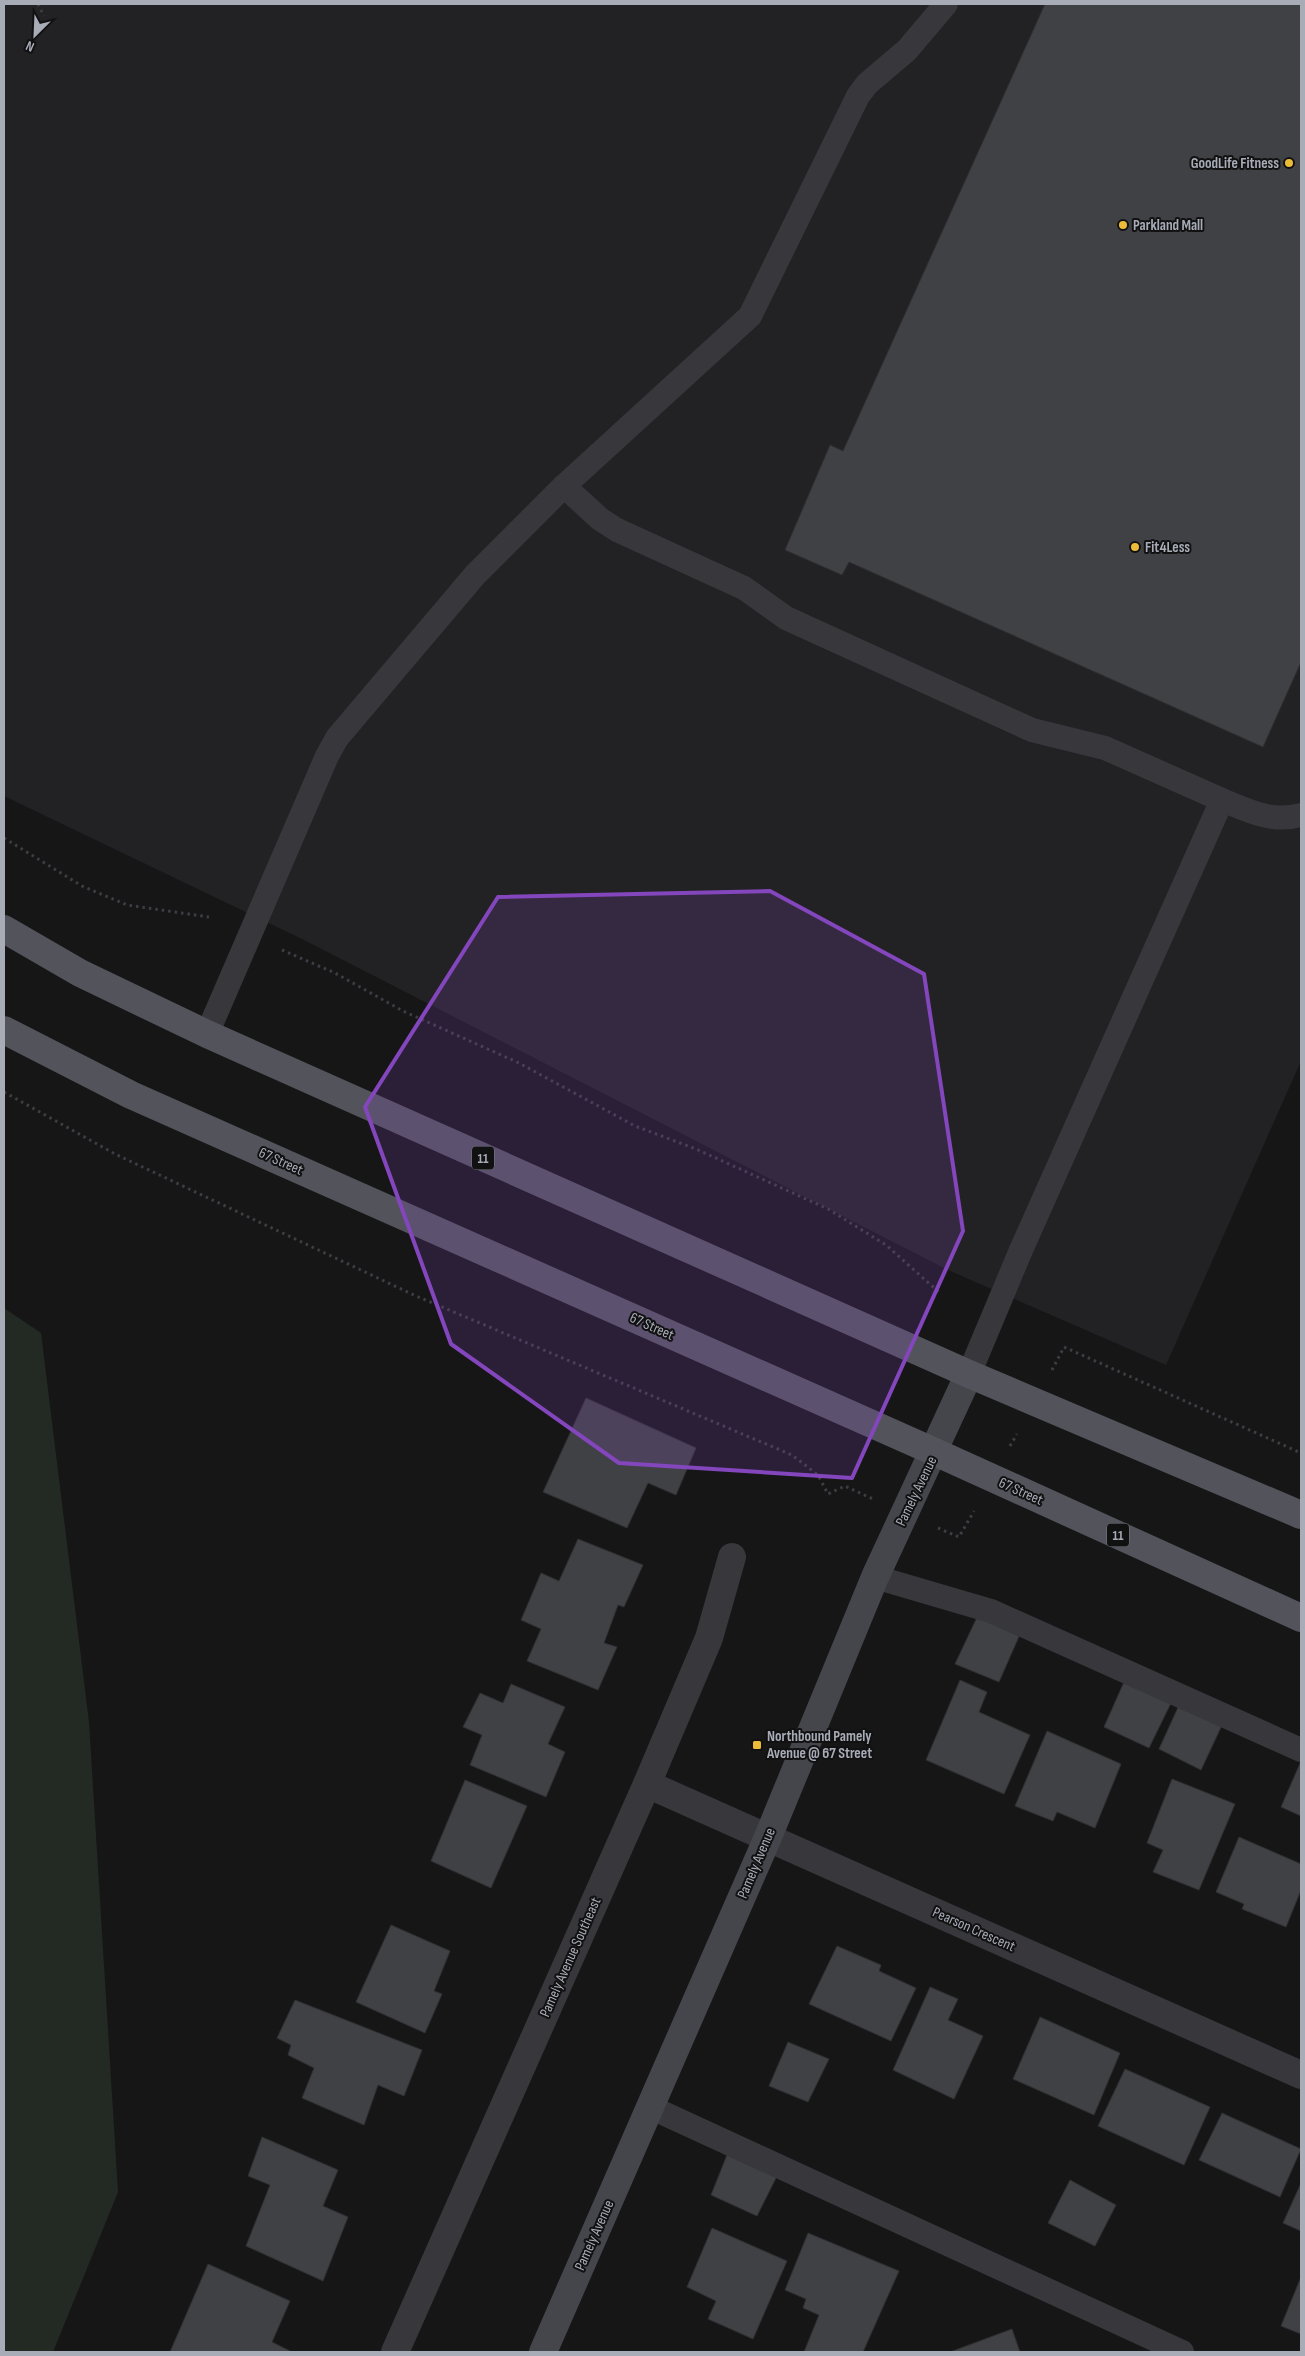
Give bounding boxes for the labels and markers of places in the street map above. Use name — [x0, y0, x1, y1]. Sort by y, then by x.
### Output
place label: GoodLife Fitness — [1191, 154, 1279, 173]
marker: GoodLife Fitness — [1283, 157, 1295, 169]
place label: Parkland Mall — [1133, 216, 1203, 235]
marker: Parkland Mall — [1117, 219, 1129, 231]
place label: Fit4Less — [1145, 538, 1190, 557]
marker: Fit4Less — [1129, 541, 1141, 553]
place label: Northbound Pamely Avenue @ 67 Street — [766, 1727, 872, 1763]
marker: Northbound Pamely Avenue @ 67 Street — [751, 1739, 763, 1751]

